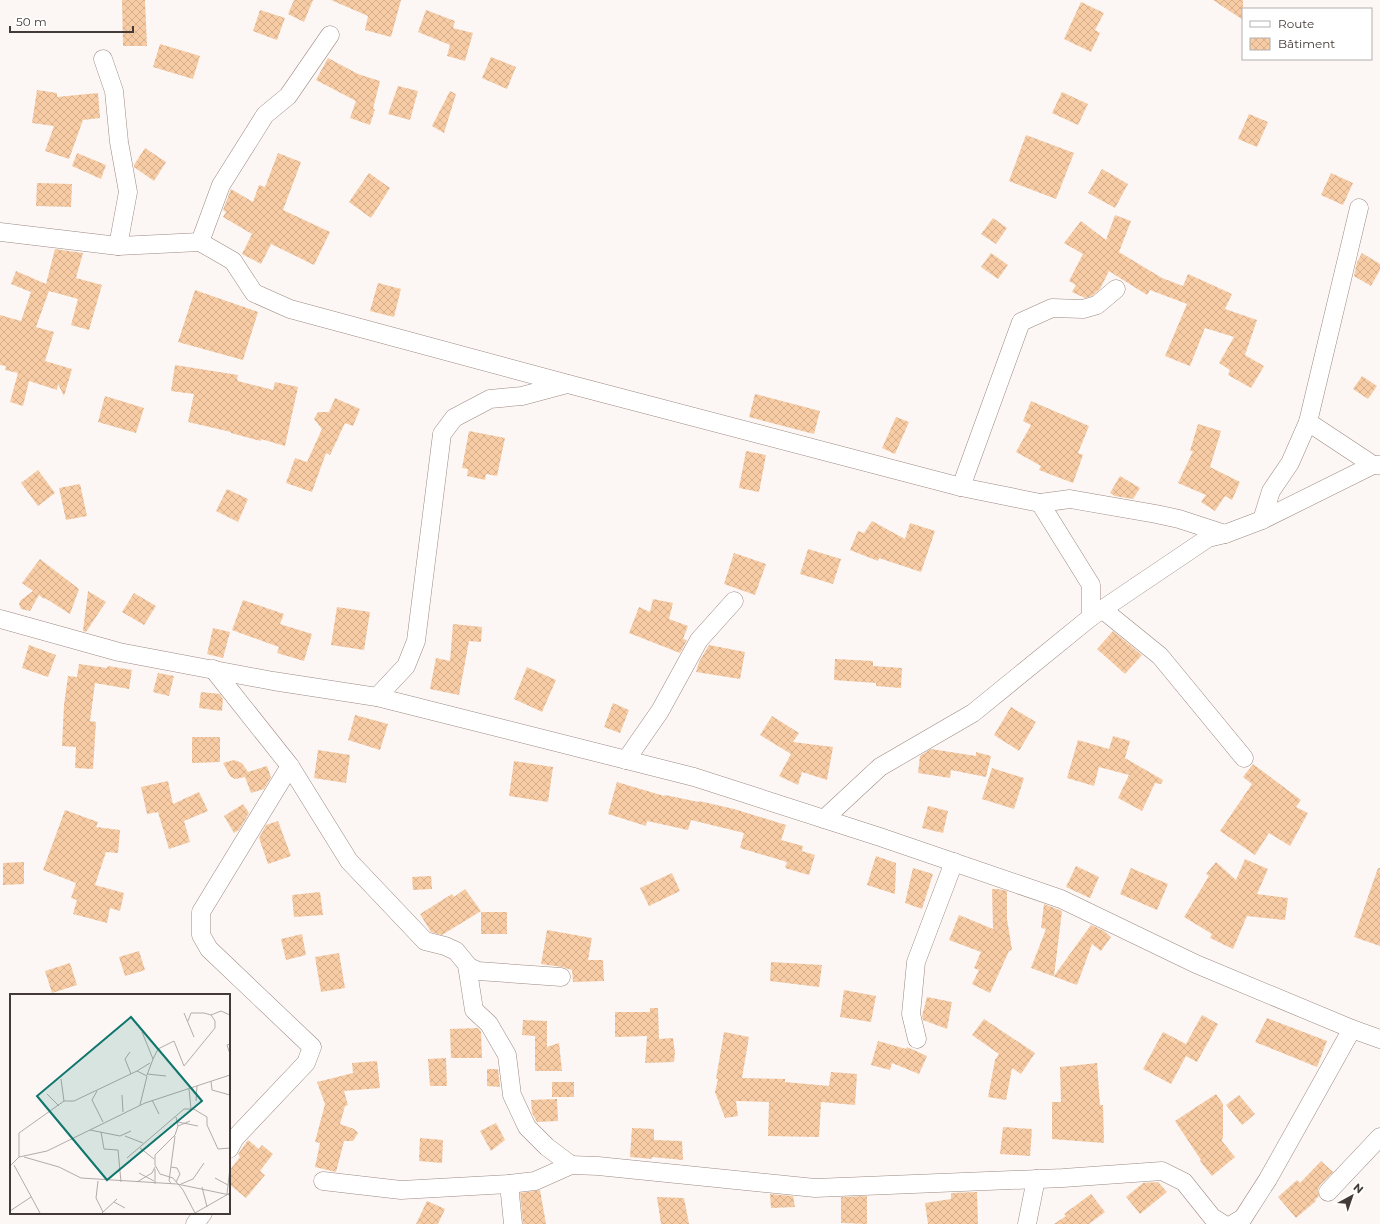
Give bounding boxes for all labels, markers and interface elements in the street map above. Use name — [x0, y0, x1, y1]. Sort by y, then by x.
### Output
scale bar — [10, 8, 133, 34]
legend — [1242, 8, 1372, 60]
text: 50 m — [16, 14, 47, 29]
text: Route — [1278, 16, 1314, 31]
text: Bâtiment — [1278, 36, 1335, 51]
inset map — [10, 994, 230, 1214]
north arrow — [1332, 1176, 1372, 1216]
text: N — [1351, 1180, 1366, 1197]

